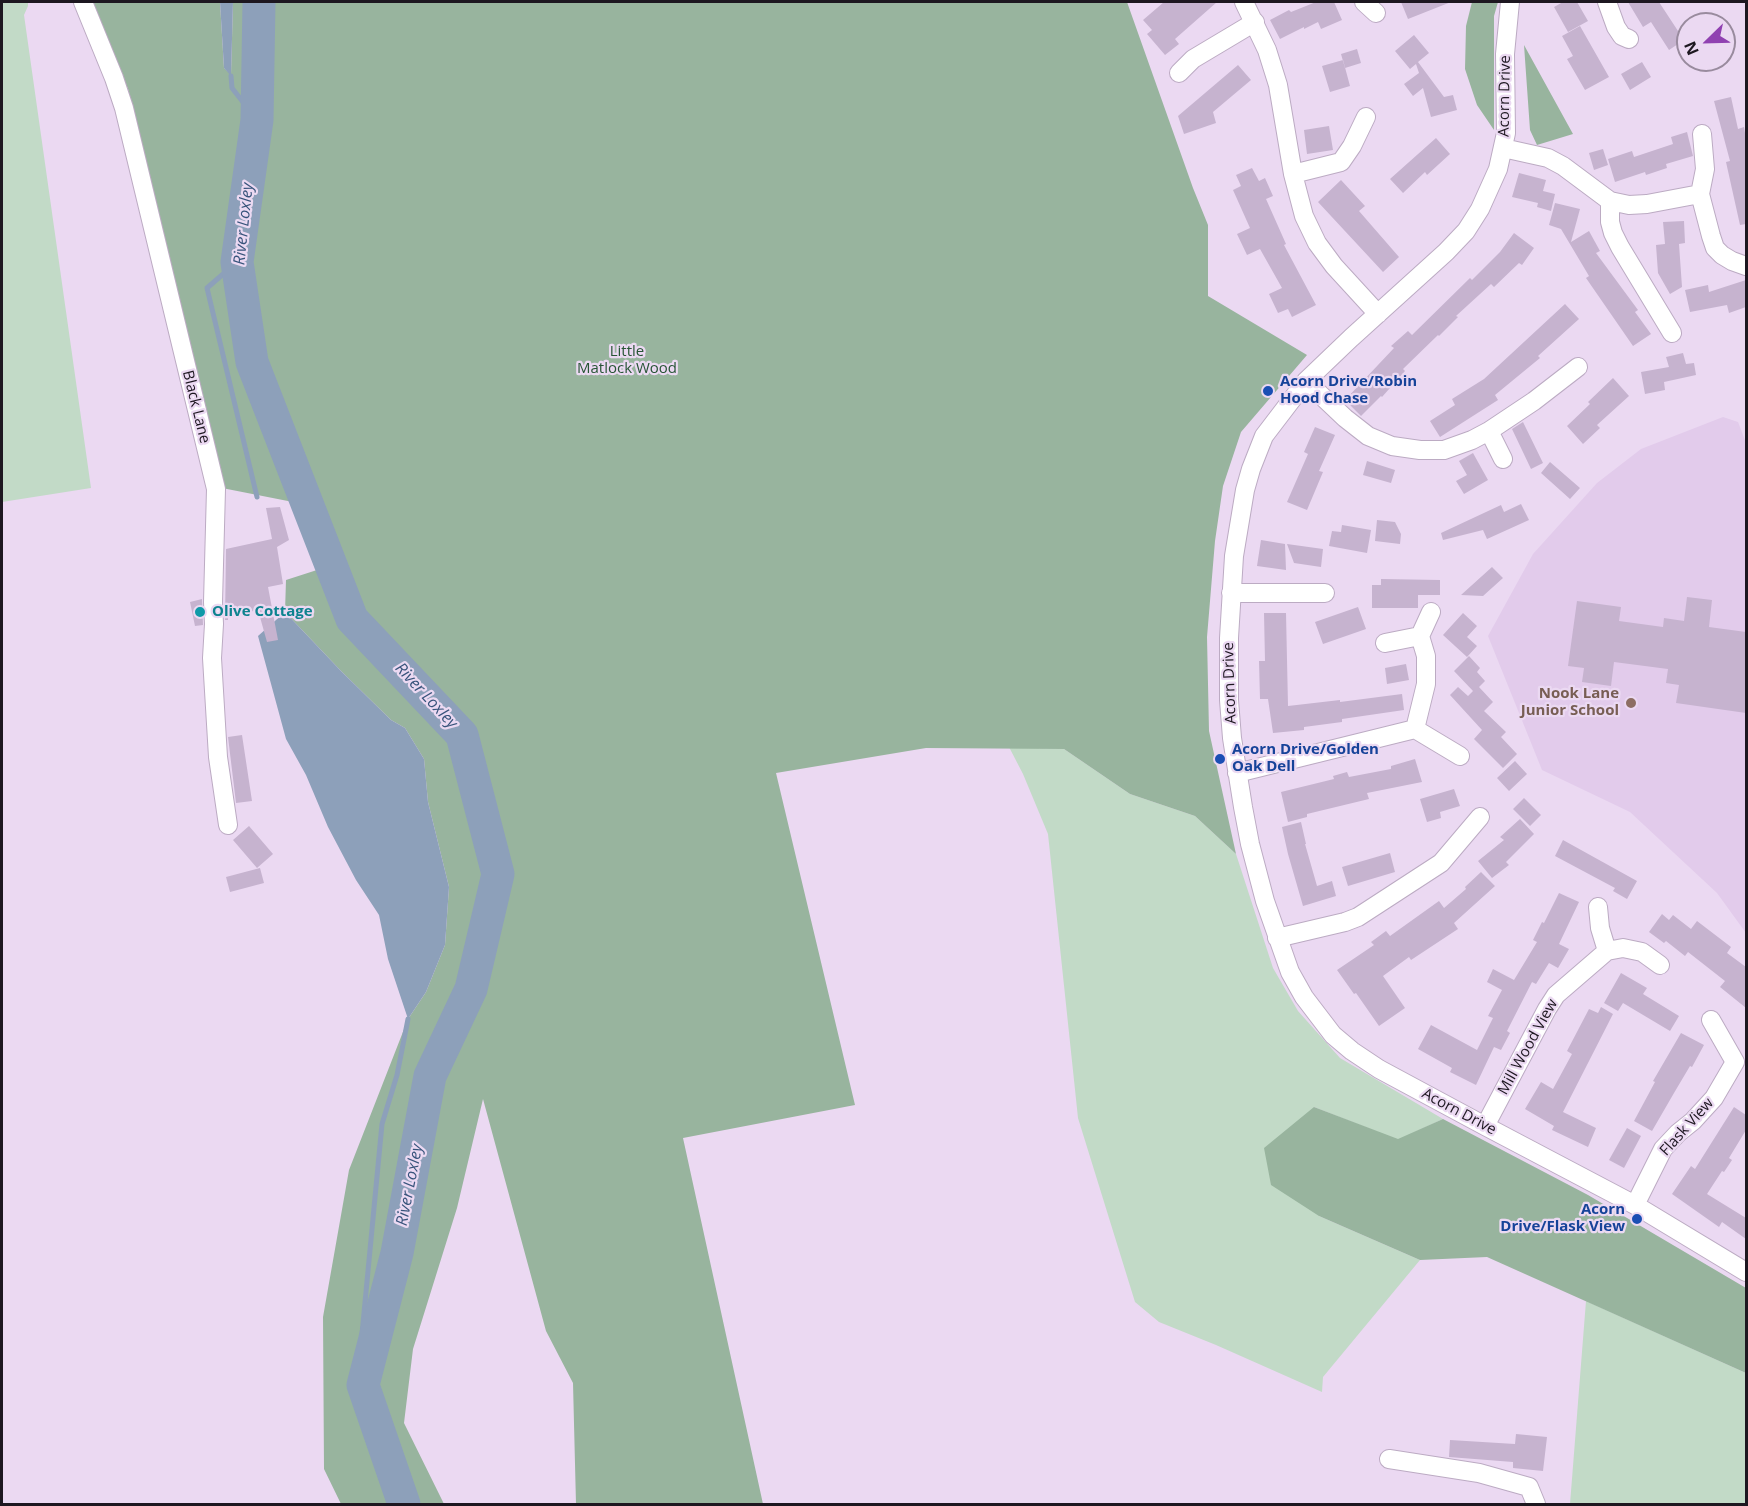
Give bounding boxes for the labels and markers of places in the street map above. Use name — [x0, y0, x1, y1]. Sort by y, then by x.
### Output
place label: Acorn Drive/Robin Hood Chase — [1280, 373, 1417, 408]
marker: Acorn Drive/Robin Hood Chase — [1261, 384, 1275, 398]
place label: Olive Cottage — [212, 603, 313, 621]
marker: Olive Cottage — [193, 605, 207, 619]
place label: Nook Lane Junior School — [1521, 685, 1619, 720]
marker: Nook Lane Junior School — [1624, 696, 1638, 710]
place label: Acorn Drive/Golden Oak Dell — [1232, 741, 1379, 776]
marker: Acorn Drive/Golden Oak Dell — [1213, 752, 1227, 766]
place label: Acorn Drive/Flask View — [1500, 1201, 1625, 1236]
marker: Acorn Drive/Flask View — [1630, 1212, 1644, 1226]

